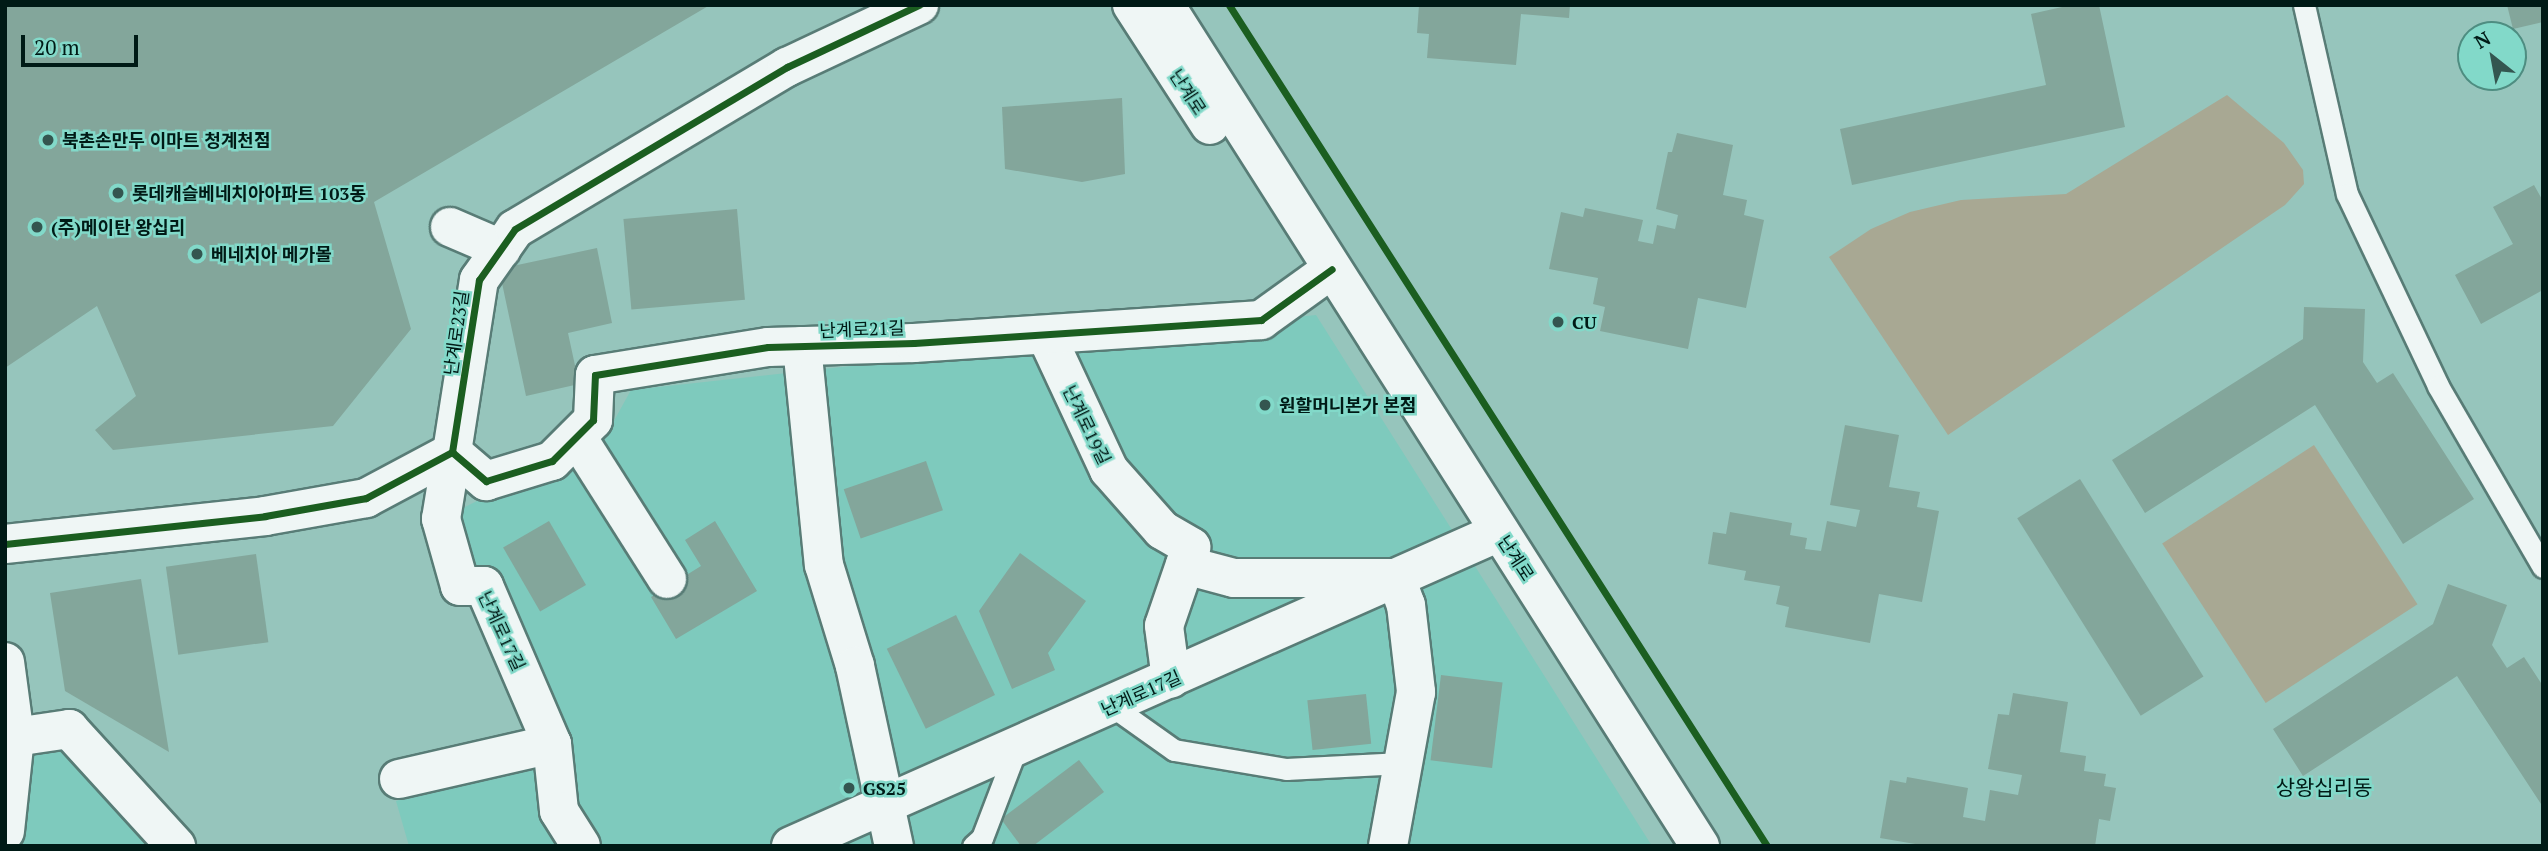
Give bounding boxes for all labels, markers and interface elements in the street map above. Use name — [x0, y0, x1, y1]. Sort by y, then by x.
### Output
scale bar — [24, 21, 142, 65]
north arrow — [2457, 21, 2527, 91]
text: N — [2469, 25, 2495, 54]
text: 20 m — [34, 33, 80, 61]
street label: 난계로 — [1165, 65, 1211, 119]
place label: 북촌손만두 이마트 청계천점 — [62, 129, 270, 151]
marker: 북촌손만두 이마트 청계천점 — [40, 132, 56, 148]
place label: 롯데캐슬베네치아아파트 103동 — [132, 182, 366, 204]
marker: 롯데캐슬베네치아아파트 103동 — [110, 185, 126, 201]
place label: (주)메이탄 왕십리 — [51, 216, 185, 238]
marker: (주)메이탄 왕십리 — [29, 219, 45, 235]
place label: 베네치아 메가몰 — [211, 243, 332, 265]
marker: 베네치아 메가몰 — [189, 246, 205, 262]
street label: 난계로23길 — [439, 289, 473, 377]
place label: CU — [1572, 311, 1597, 333]
marker: CU — [1550, 314, 1566, 330]
street label: 난계로21길 — [819, 317, 905, 341]
street label: 난계로19길 — [1059, 382, 1115, 468]
place label: 원할머니본가 본점 — [1279, 394, 1416, 416]
marker: 원할머니본가 본점 — [1257, 397, 1273, 413]
street label: 난계로 — [1493, 531, 1539, 585]
street label: 난계로17길 — [474, 588, 530, 674]
street label: 난계로17길 — [1098, 666, 1184, 720]
district label: 상왕십리동 — [2276, 774, 2372, 800]
place label: GS25 — [863, 777, 906, 799]
marker: GS25 — [841, 780, 857, 796]

